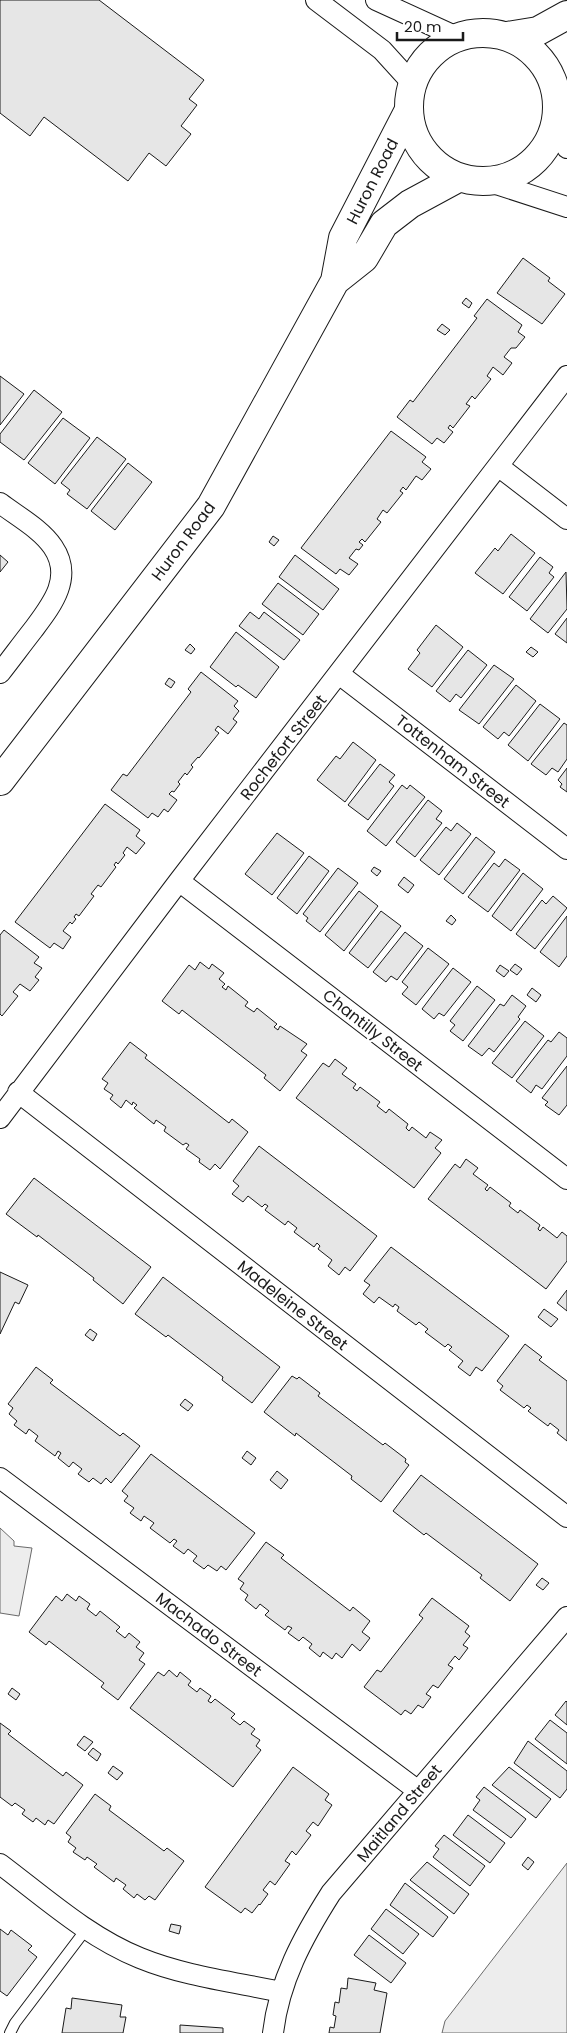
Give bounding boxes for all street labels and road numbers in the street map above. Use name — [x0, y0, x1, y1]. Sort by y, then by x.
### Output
street label: Huron Road — [341, 134, 404, 228]
street label: Huron Road — [146, 497, 221, 586]
street label: Rochefort Street — [235, 690, 332, 805]
street label: Tottenham Street — [391, 709, 515, 813]
street label: Chantilly Street — [318, 984, 428, 1077]
street label: Madeleine Street — [233, 1255, 353, 1356]
street label: Machado Street — [151, 1587, 267, 1682]
street label: Maitland Street — [352, 1759, 447, 1867]

